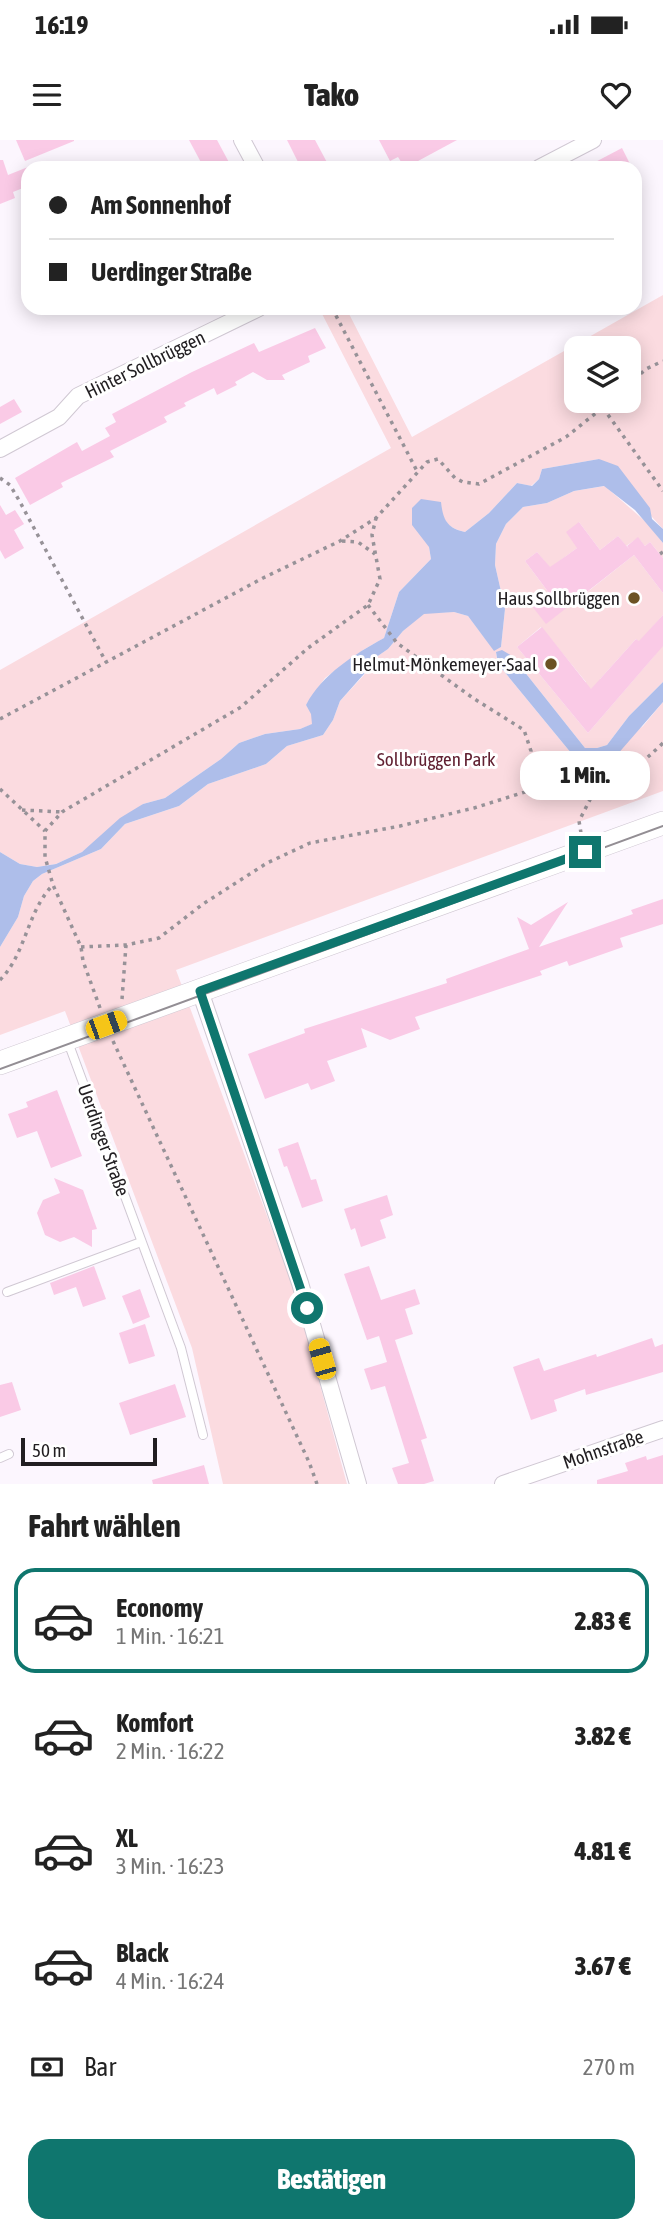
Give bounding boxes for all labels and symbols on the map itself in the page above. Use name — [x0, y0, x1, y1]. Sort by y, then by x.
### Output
street label: Hinter Sollbrüggen — [81, 325, 209, 403]
place label: Haus Sollbrüggen — [497, 587, 620, 609]
marker: Haus Sollbrüggen — [626, 590, 642, 606]
place label: Helmut-Mönkemeyer-Saal — [352, 653, 537, 675]
marker: Helmut-Mönkemeyer-Saal — [543, 656, 559, 672]
park label: Sollbrüggen Park — [377, 748, 496, 770]
callout: 1 Min. — [520, 750, 650, 800]
route end — [569, 836, 601, 868]
car — [83, 1008, 130, 1042]
street label: Uerdinger Straße — [74, 1081, 134, 1199]
route start — [291, 1292, 323, 1324]
car — [307, 1336, 338, 1382]
street label: Mohnstraße — [560, 1425, 646, 1473]
scale bar — [21, 1435, 158, 1467]

